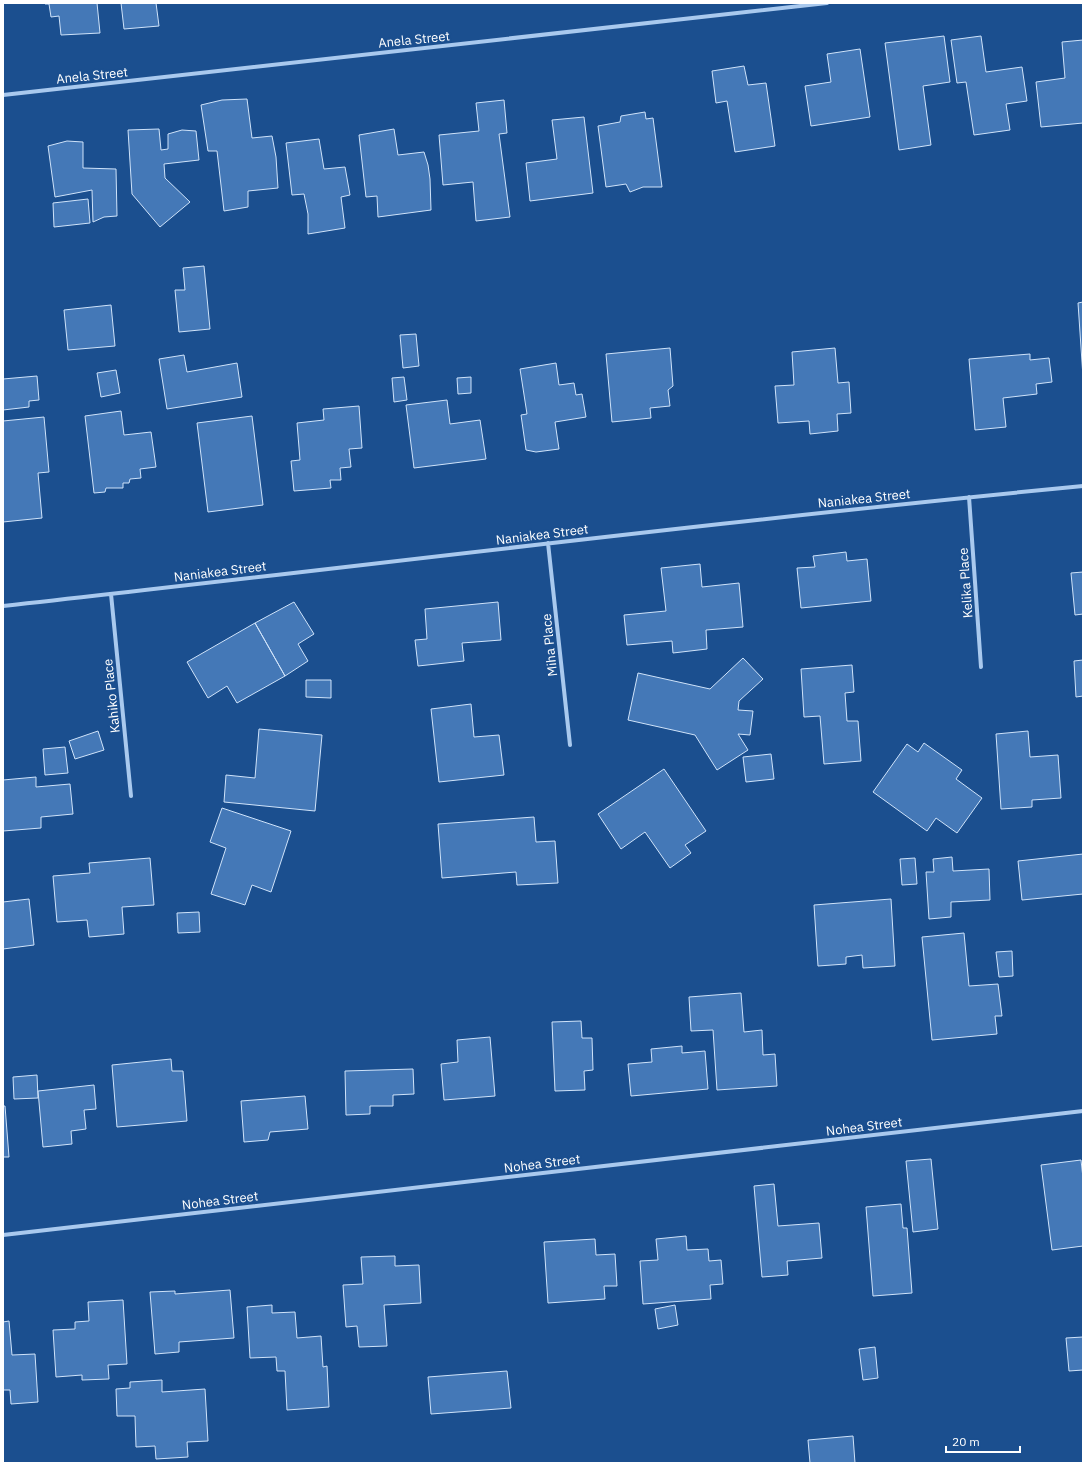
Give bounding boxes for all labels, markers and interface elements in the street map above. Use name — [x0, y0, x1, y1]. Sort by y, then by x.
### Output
street label: Anela Street — [377, 27, 451, 52]
street label: Anela Street — [55, 63, 129, 88]
street label: Naniakea Street — [817, 485, 911, 512]
street label: Naniakea Street — [495, 520, 589, 549]
street label: Kelika Place — [955, 547, 976, 619]
street label: Naniakea Street — [173, 557, 267, 586]
street label: Miha Place — [538, 613, 561, 677]
street label: Kahiko Place — [99, 658, 124, 734]
street label: Nohea Street — [825, 1113, 903, 1140]
street label: Nohea Street — [503, 1150, 581, 1177]
street label: Nohea Street — [181, 1187, 259, 1214]
scale bar — [946, 1428, 1020, 1454]
text: 20 m — [952, 1434, 980, 1449]

